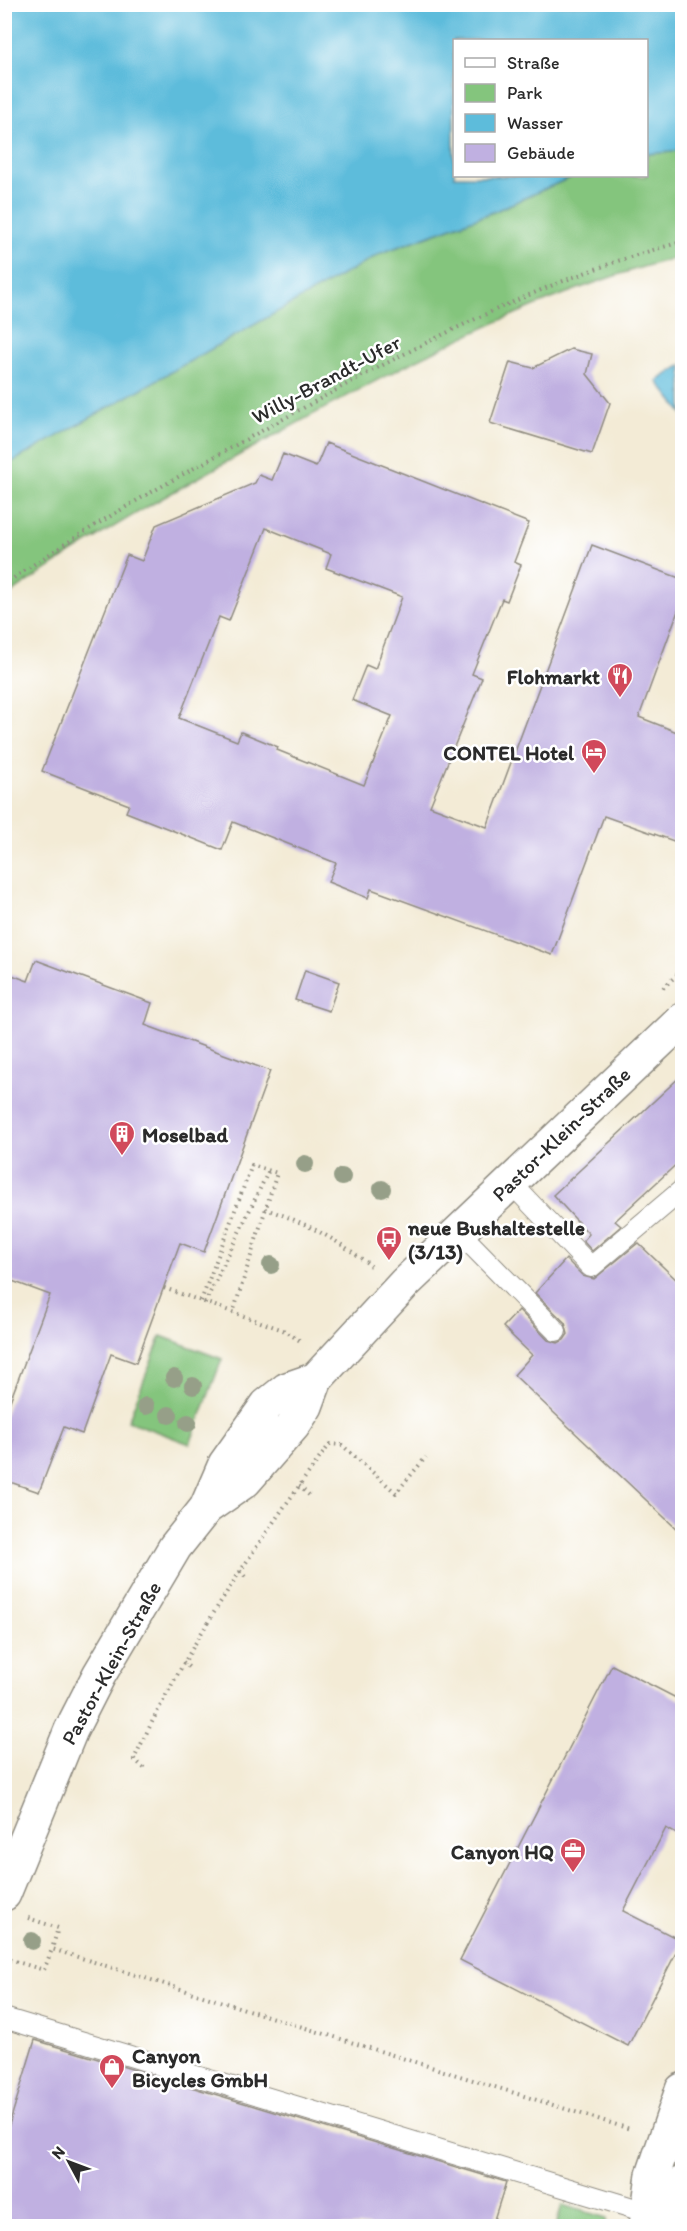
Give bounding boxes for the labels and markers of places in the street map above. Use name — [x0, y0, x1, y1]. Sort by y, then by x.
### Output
restaurant icon: Flohmarkt — [605, 661, 635, 699]
place label: Flohmarkt — [507, 664, 600, 689]
hotel icon: CONTEL Hotel — [579, 737, 609, 775]
place label: CONTEL Hotel — [443, 740, 575, 765]
building icon: Moselbad — [107, 1119, 137, 1157]
place label: Moselbad — [142, 1122, 228, 1147]
place label: neue Bushaltestelle (3/13) — [407, 1215, 585, 1265]
bus stop icon: neue Bushaltestelle (3/13) — [374, 1224, 404, 1262]
office icon: Canyon HQ — [558, 1836, 588, 1874]
place label: Canyon HQ — [451, 1839, 554, 1865]
place label: Canyon Bicycles GmbH — [132, 2043, 268, 2093]
shop icon: Canyon Bicycles GmbH — [97, 2052, 127, 2090]

